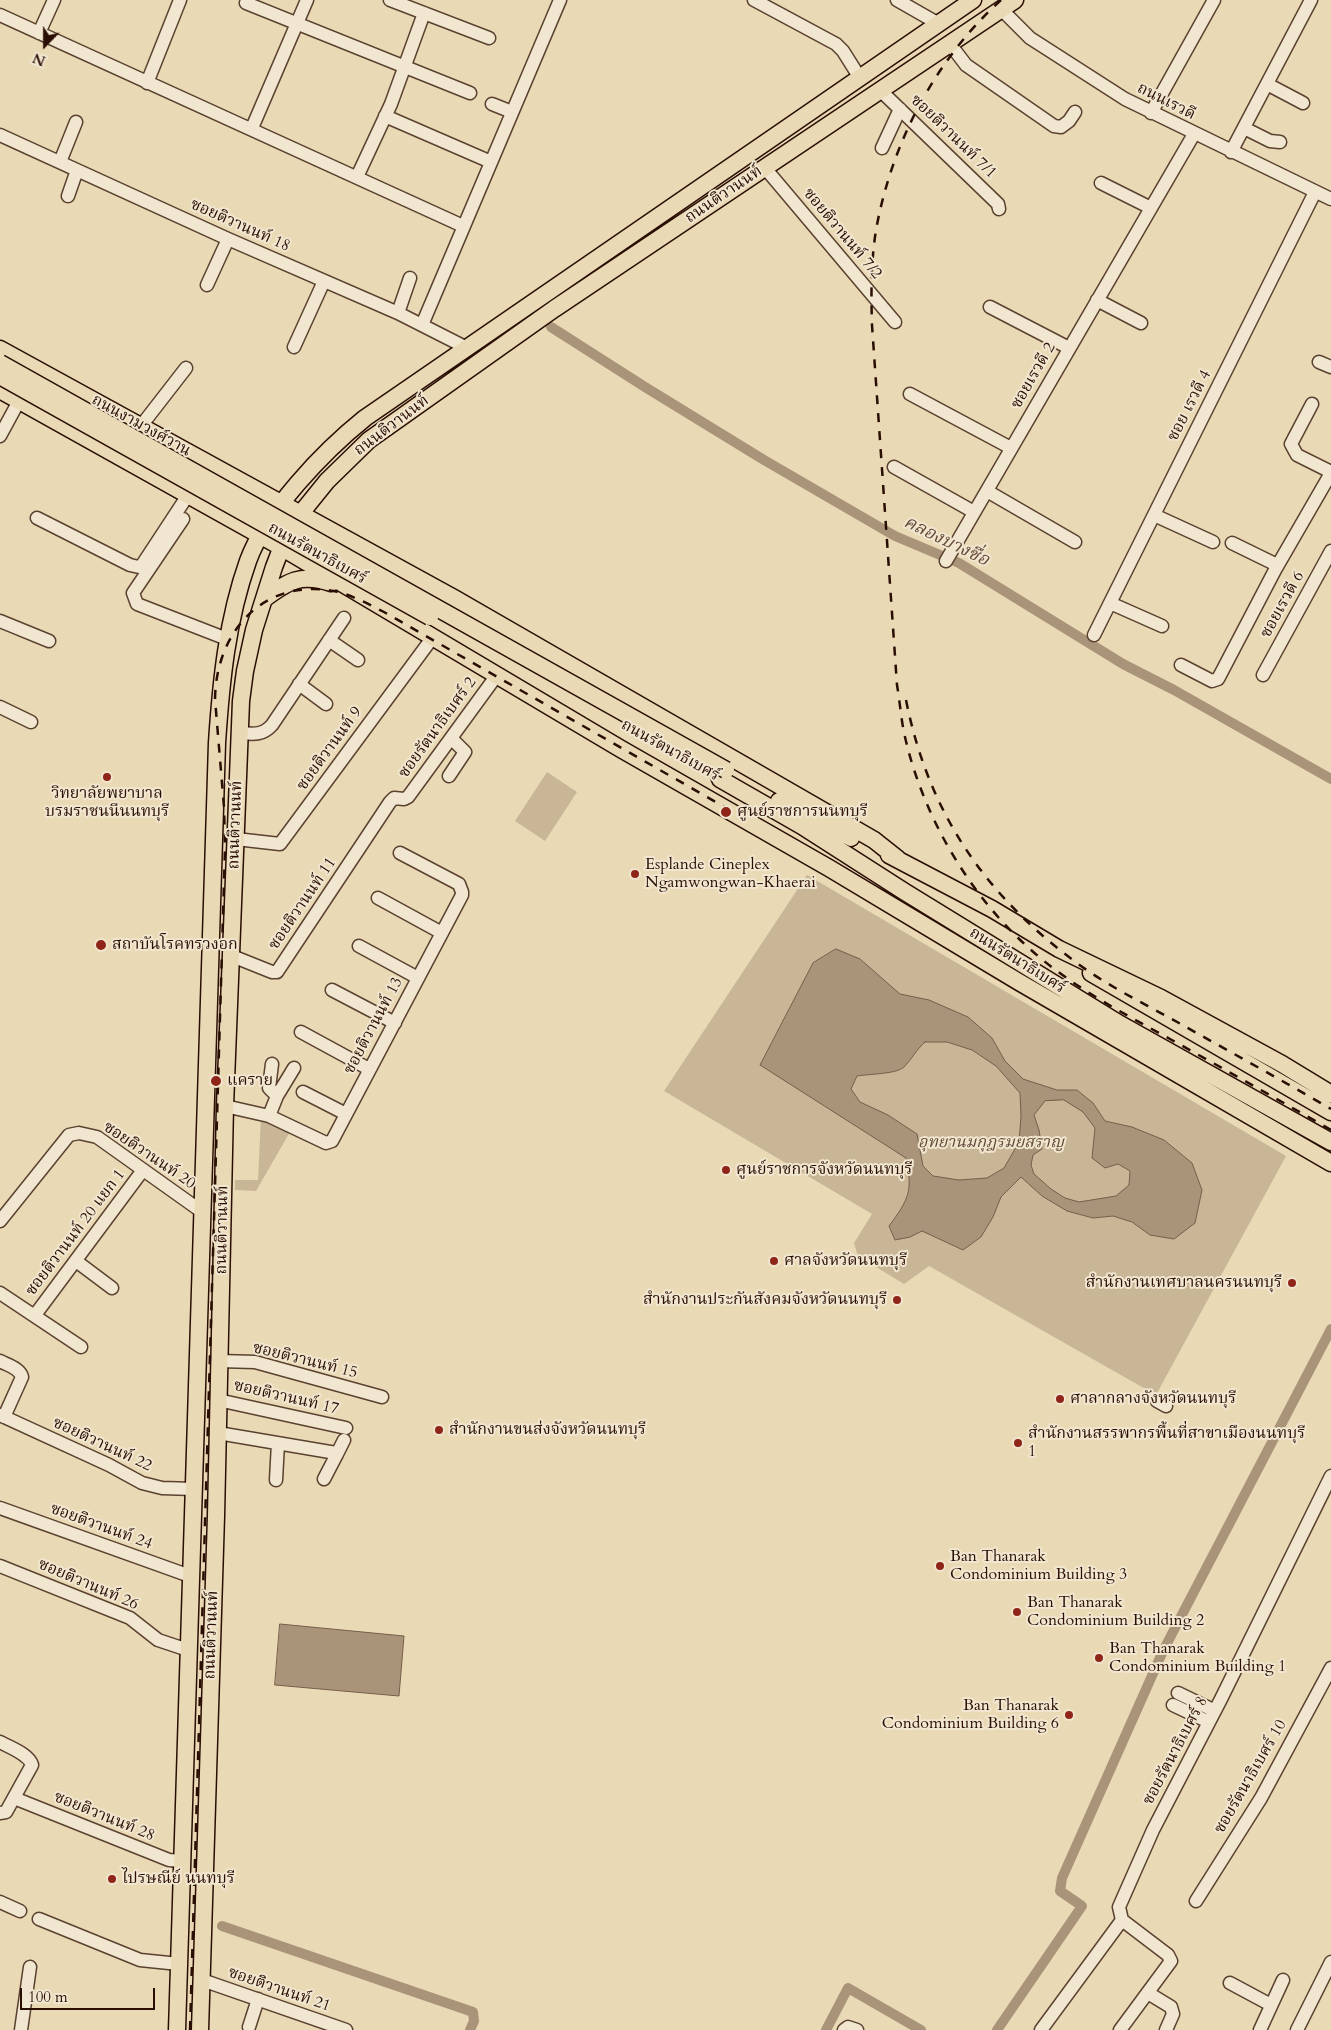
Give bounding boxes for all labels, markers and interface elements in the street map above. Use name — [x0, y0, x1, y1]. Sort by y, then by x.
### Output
north arrow — [20, 20, 70, 70]
text: N — [30, 48, 48, 70]
street label: ถนนเรวดี — [1134, 79, 1198, 125]
street label: ซอยติวานนท์ 7/1 — [906, 91, 1000, 183]
street label: ถนนติวานนท์ — [682, 162, 766, 228]
street label: ซอยติวานนท์ 7/2 — [799, 185, 885, 283]
street label: ซอยติวานนท์ 18 — [187, 195, 293, 257]
street label: ซอยเรวดี 2 — [1007, 340, 1061, 412]
street label: ซอย เรวดี 4 — [1164, 367, 1216, 445]
street label: ถนนงามวงศ์วาน — [88, 391, 194, 461]
street label: ถนนติวานนท์ — [351, 392, 433, 460]
water label: คลองบางซื่อ — [900, 512, 992, 572]
street label: ถนนรัตนาธิเบศร์ — [264, 519, 370, 589]
street label: ซอยเรวดี 6 — [1257, 568, 1309, 642]
street label: ซอยรัตนาธิเบศร์ 2 — [395, 674, 481, 782]
street label: ซอยติวานนท์ 9 — [293, 703, 367, 795]
street label: ถนนรัตนาธิเบศร์ — [617, 716, 723, 786]
marker: วิทยาลัยพยาบาล บรมราชนนีนนทบุรี — [101, 771, 113, 783]
street label: ถนนติวานนท์ — [225, 780, 247, 870]
place label: วิทยาลัยพยาบาล บรมราชนนีนนทบุรี — [45, 784, 169, 822]
place label: ศูนย์ราชการนนทบุรี — [737, 802, 868, 822]
marker: ศูนย์ราชการนนทบุรี — [719, 805, 733, 819]
street label: ซอยติวานนท์ 11 — [265, 854, 341, 954]
place label: Esplande Cineplex Ngamwongwan-Khaerai — [645, 855, 816, 893]
marker: Esplande Cineplex Ngamwongwan-Khaerai — [629, 868, 641, 880]
street label: ถนนรัตนาธิเบศร์ — [965, 924, 1069, 998]
place label: สถาบันโรคทรวงอก — [112, 935, 238, 955]
marker: สถาบันโรคทรวงอก — [94, 938, 108, 952]
street label: ซอยติวานนท์ 13 — [340, 974, 408, 1078]
place label: แคราย — [227, 1071, 273, 1091]
marker: แคราย — [209, 1074, 223, 1088]
street label: ซอยติวานนท์ 20 — [99, 1118, 199, 1194]
park label: อุทยานมกุฎรมยสราญ — [918, 1133, 1064, 1153]
place label: ศูนย์ราชการจังหวัดนนทบุรี — [736, 1160, 912, 1180]
marker: ศูนย์ราชการจังหวัดนนทบุรี — [720, 1164, 732, 1176]
street label: ซอยติวานนท์ 20 แยก 1 — [22, 1166, 130, 1300]
street label: ถนนติวานนท์ — [213, 1185, 233, 1275]
place label: ศาลจังหวัดนนทบุรี — [784, 1251, 907, 1271]
marker: ศาลจังหวัดนนทบุรี — [768, 1255, 780, 1267]
place label: สำนักงานเทศบาลนครนนทบุรี — [1086, 1273, 1282, 1293]
marker: สำนักงานเทศบาลนครนนทบุรี — [1286, 1277, 1298, 1289]
place label: สำนักงานประกันสังคมจังหวัดนนทบุรี — [643, 1290, 887, 1310]
marker: สำนักงานประกันสังคมจังหวัดนนทบุรี — [891, 1294, 903, 1306]
street label: ซอยติวานนท์ 15 — [251, 1339, 359, 1383]
street label: ซอยติวานนท์ 17 — [232, 1377, 340, 1419]
place label: ศาลากลางจังหวัดนนทบุรี — [1070, 1389, 1236, 1409]
marker: ศาลากลางจังหวัดนนทบุรี — [1054, 1393, 1066, 1405]
street label: ซอยติวานนท์ 22 — [49, 1414, 155, 1476]
place label: สำนักงานขนส่งจังหวัดนนทบุรี — [449, 1420, 646, 1440]
marker: สำนักงานขนส่งจังหวัดนนทบุรี — [433, 1424, 445, 1436]
place label: สำนักงานสรรพากรพื้นที่สาขาเมืองนนทบุรี 1 — [1028, 1424, 1305, 1462]
marker: สำนักงานสรรพากรพื้นที่สาขาเมืองนนทบุรี 1 — [1012, 1437, 1024, 1449]
street label: ซอยติวานนท์ 24 — [47, 1500, 155, 1554]
place label: Ban Thanarak Condominium Building 3 — [950, 1547, 1127, 1585]
street label: ซอยติวานนท์ 26 — [35, 1555, 141, 1615]
marker: Ban Thanarak Condominium Building 3 — [934, 1560, 946, 1572]
street label: ถนนติวานนท์ — [201, 1590, 223, 1680]
place label: Ban Thanarak Condominium Building 2 — [1027, 1593, 1204, 1631]
marker: Ban Thanarak Condominium Building 2 — [1011, 1606, 1023, 1618]
place label: Ban Thanarak Condominium Building 1 — [1109, 1639, 1286, 1677]
marker: Ban Thanarak Condominium Building 1 — [1093, 1652, 1105, 1664]
street label: ซอยรัตนาธิเบศร์ 8 — [1139, 1694, 1213, 1808]
place label: Ban Thanarak Condominium Building 6 — [882, 1696, 1059, 1734]
marker: Ban Thanarak Condominium Building 6 — [1063, 1709, 1075, 1721]
street label: ซอยรัตนาธิเบศร์ 10 — [1211, 1717, 1291, 1837]
street label: ซอยติวานนท์ 28 — [51, 1788, 157, 1846]
place label: ไปรษณีย์ นนทบุรี — [122, 1869, 235, 1889]
marker: ไปรษณีย์ นนทบุรี — [106, 1873, 118, 1885]
street label: ซอยติวานนท์ 21 — [225, 1963, 333, 2017]
scale bar — [22, 1978, 158, 2010]
text: 100 m — [28, 1987, 68, 2007]

